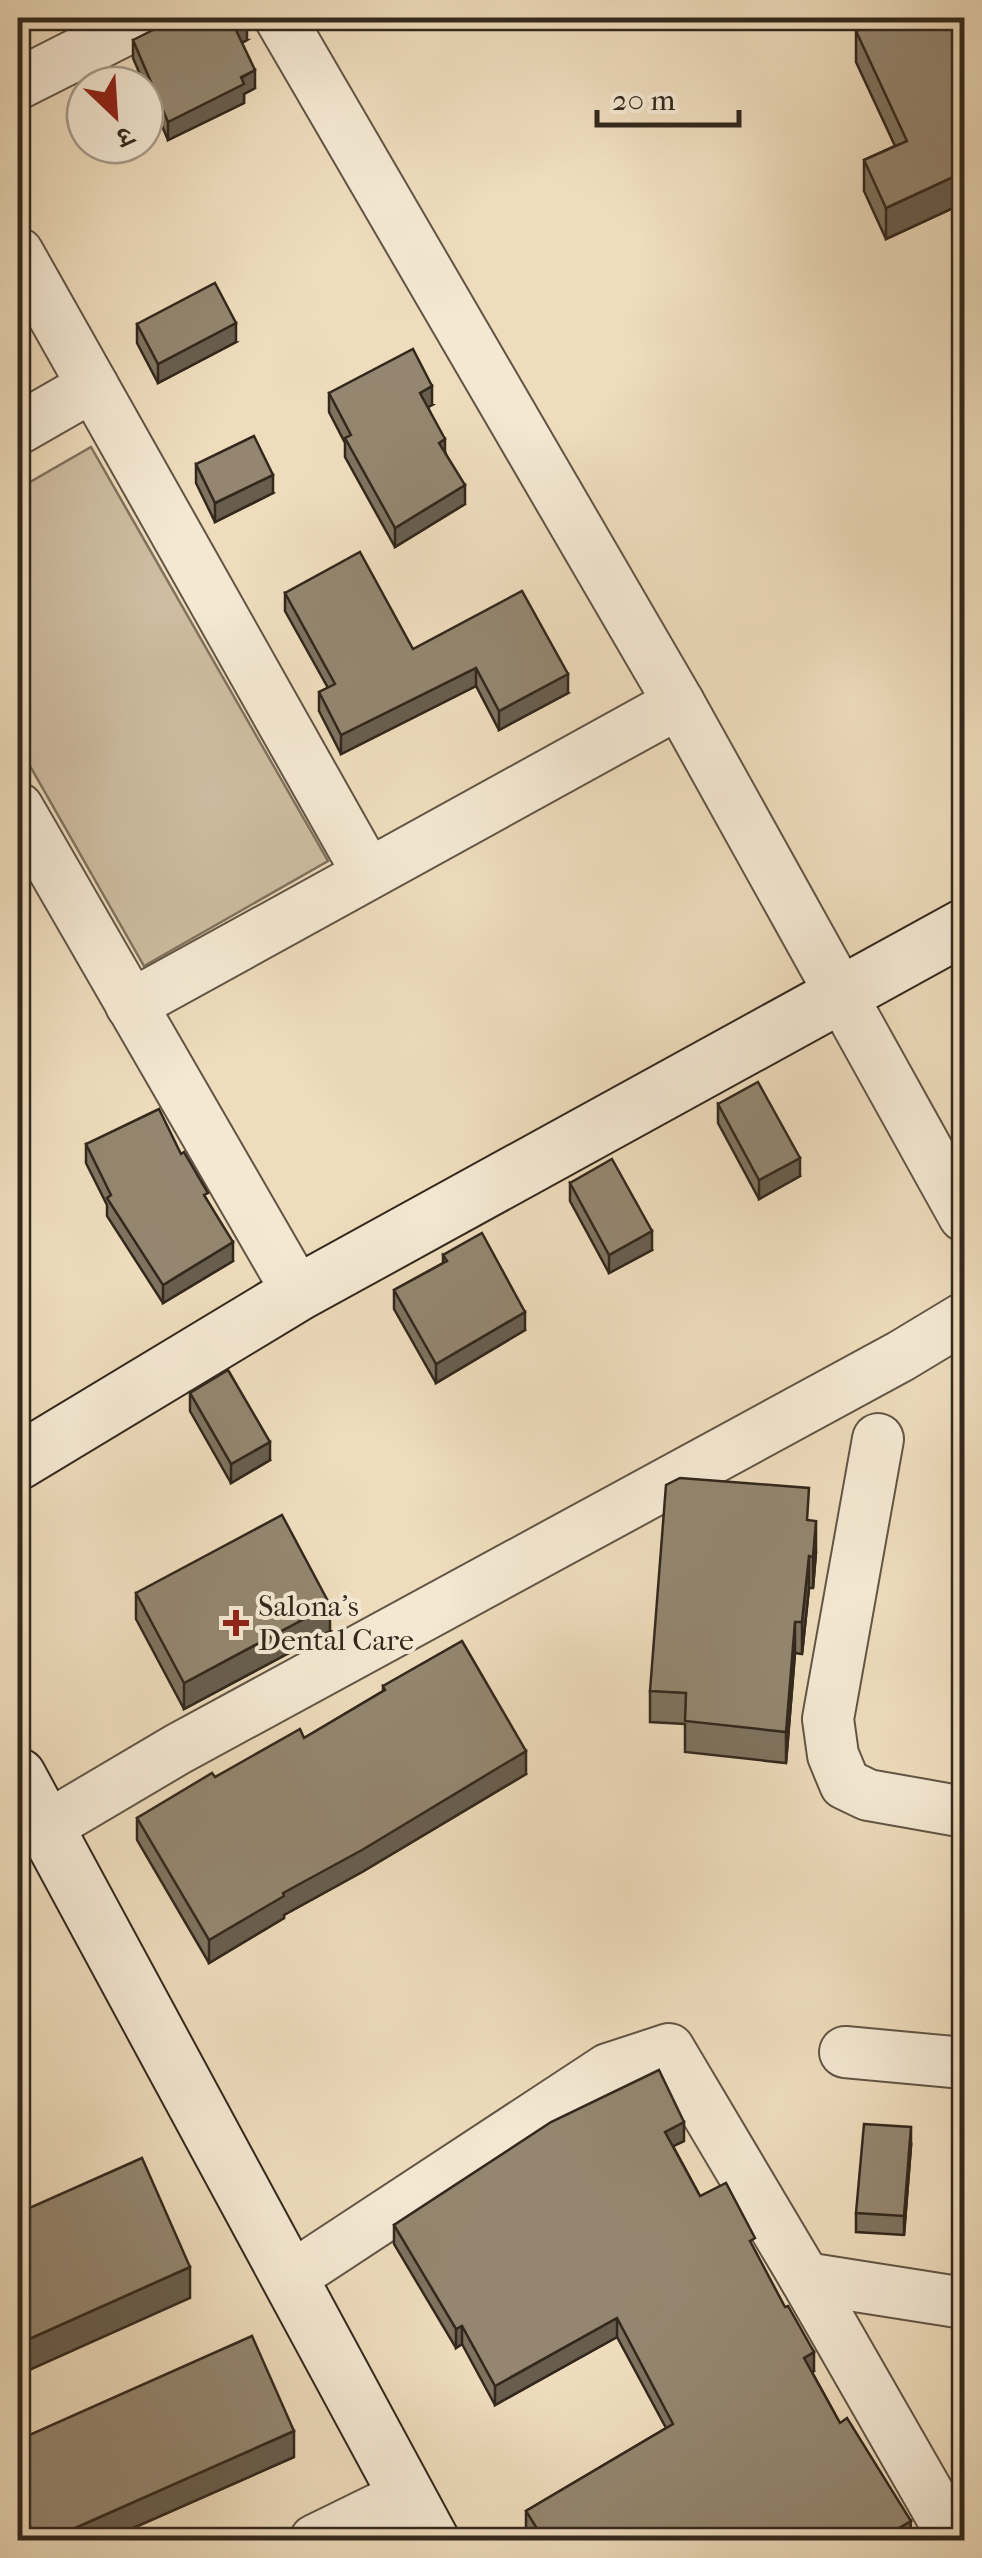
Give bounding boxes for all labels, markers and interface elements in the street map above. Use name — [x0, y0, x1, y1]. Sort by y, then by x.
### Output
north arrow — [65, 65, 165, 165]
scale bar — [597, 65, 740, 127]
text: 20 m — [612, 83, 675, 118]
text: उ — [110, 118, 141, 156]
place label: Salona's Dental Care — [258, 1589, 414, 1658]
marker: Salona's Dental Care — [223, 1610, 249, 1636]

